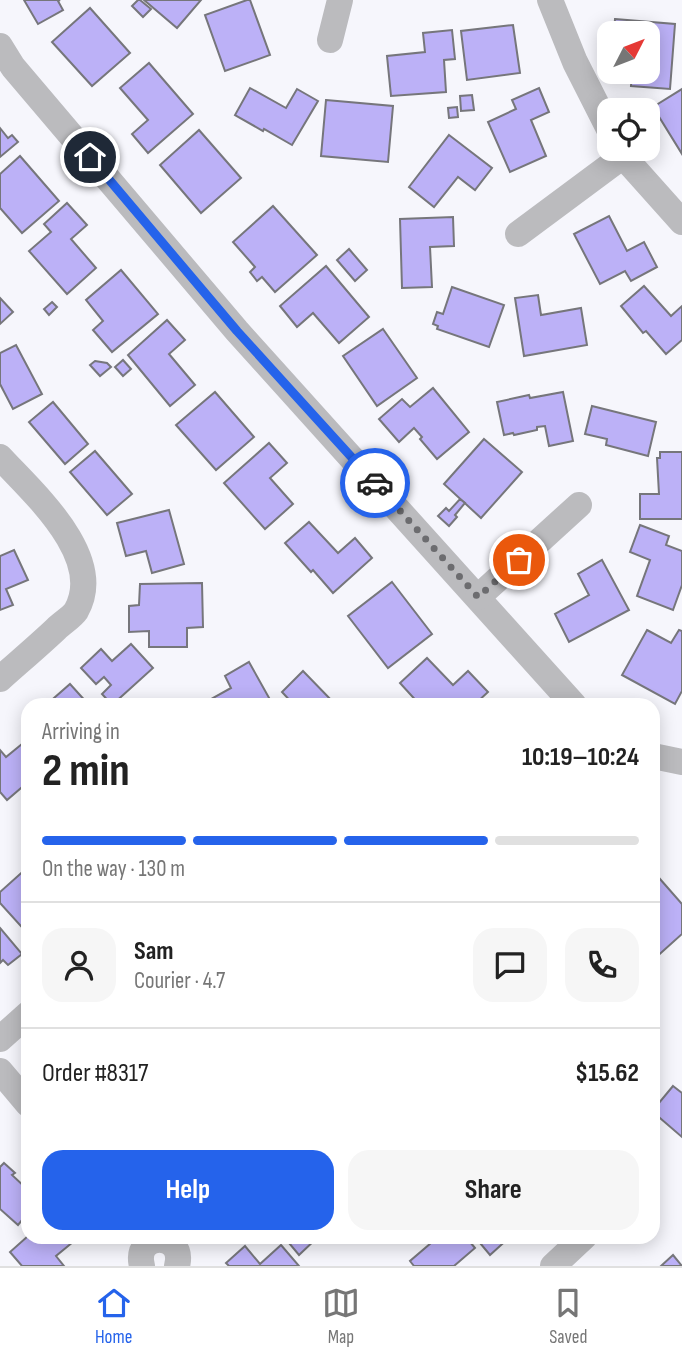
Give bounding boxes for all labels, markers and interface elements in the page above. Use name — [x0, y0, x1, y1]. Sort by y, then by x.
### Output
north arrow — [597, 21, 660, 84]
map controls — [597, 21, 660, 161]
button: locate — [597, 98, 660, 161]
pin — [60, 127, 120, 187]
icon: home — [71, 138, 109, 176]
courier — [340, 448, 410, 518]
icon: car — [356, 464, 394, 502]
pin — [489, 530, 549, 590]
icon: bag — [500, 541, 538, 579]
text: Arriving in — [42, 718, 120, 746]
text: 10:19–10:24 — [522, 742, 639, 773]
text: 2 min — [42, 744, 130, 799]
text: On the way · 130 m — [42, 855, 185, 883]
button: person — [42, 928, 116, 1002]
button: chat — [473, 928, 547, 1002]
button: phone — [565, 928, 639, 1002]
text: Sam — [134, 936, 174, 967]
text: Courier · 4.7 — [134, 967, 225, 995]
text: Order #8317 — [42, 1058, 148, 1089]
text: $15.62 — [575, 1058, 639, 1089]
button: Help — [42, 1150, 334, 1230]
button: Share — [348, 1150, 639, 1230]
tab: Home — [95, 1284, 133, 1349]
tab: Map — [322, 1284, 360, 1349]
tab: Saved — [549, 1284, 587, 1349]

